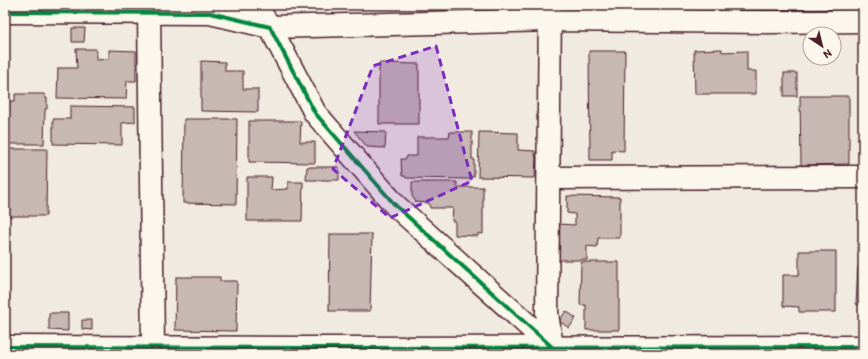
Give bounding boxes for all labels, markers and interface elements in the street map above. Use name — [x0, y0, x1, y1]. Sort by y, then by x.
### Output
north arrow — [802, 26, 842, 66]
text: N — [821, 46, 834, 61]

